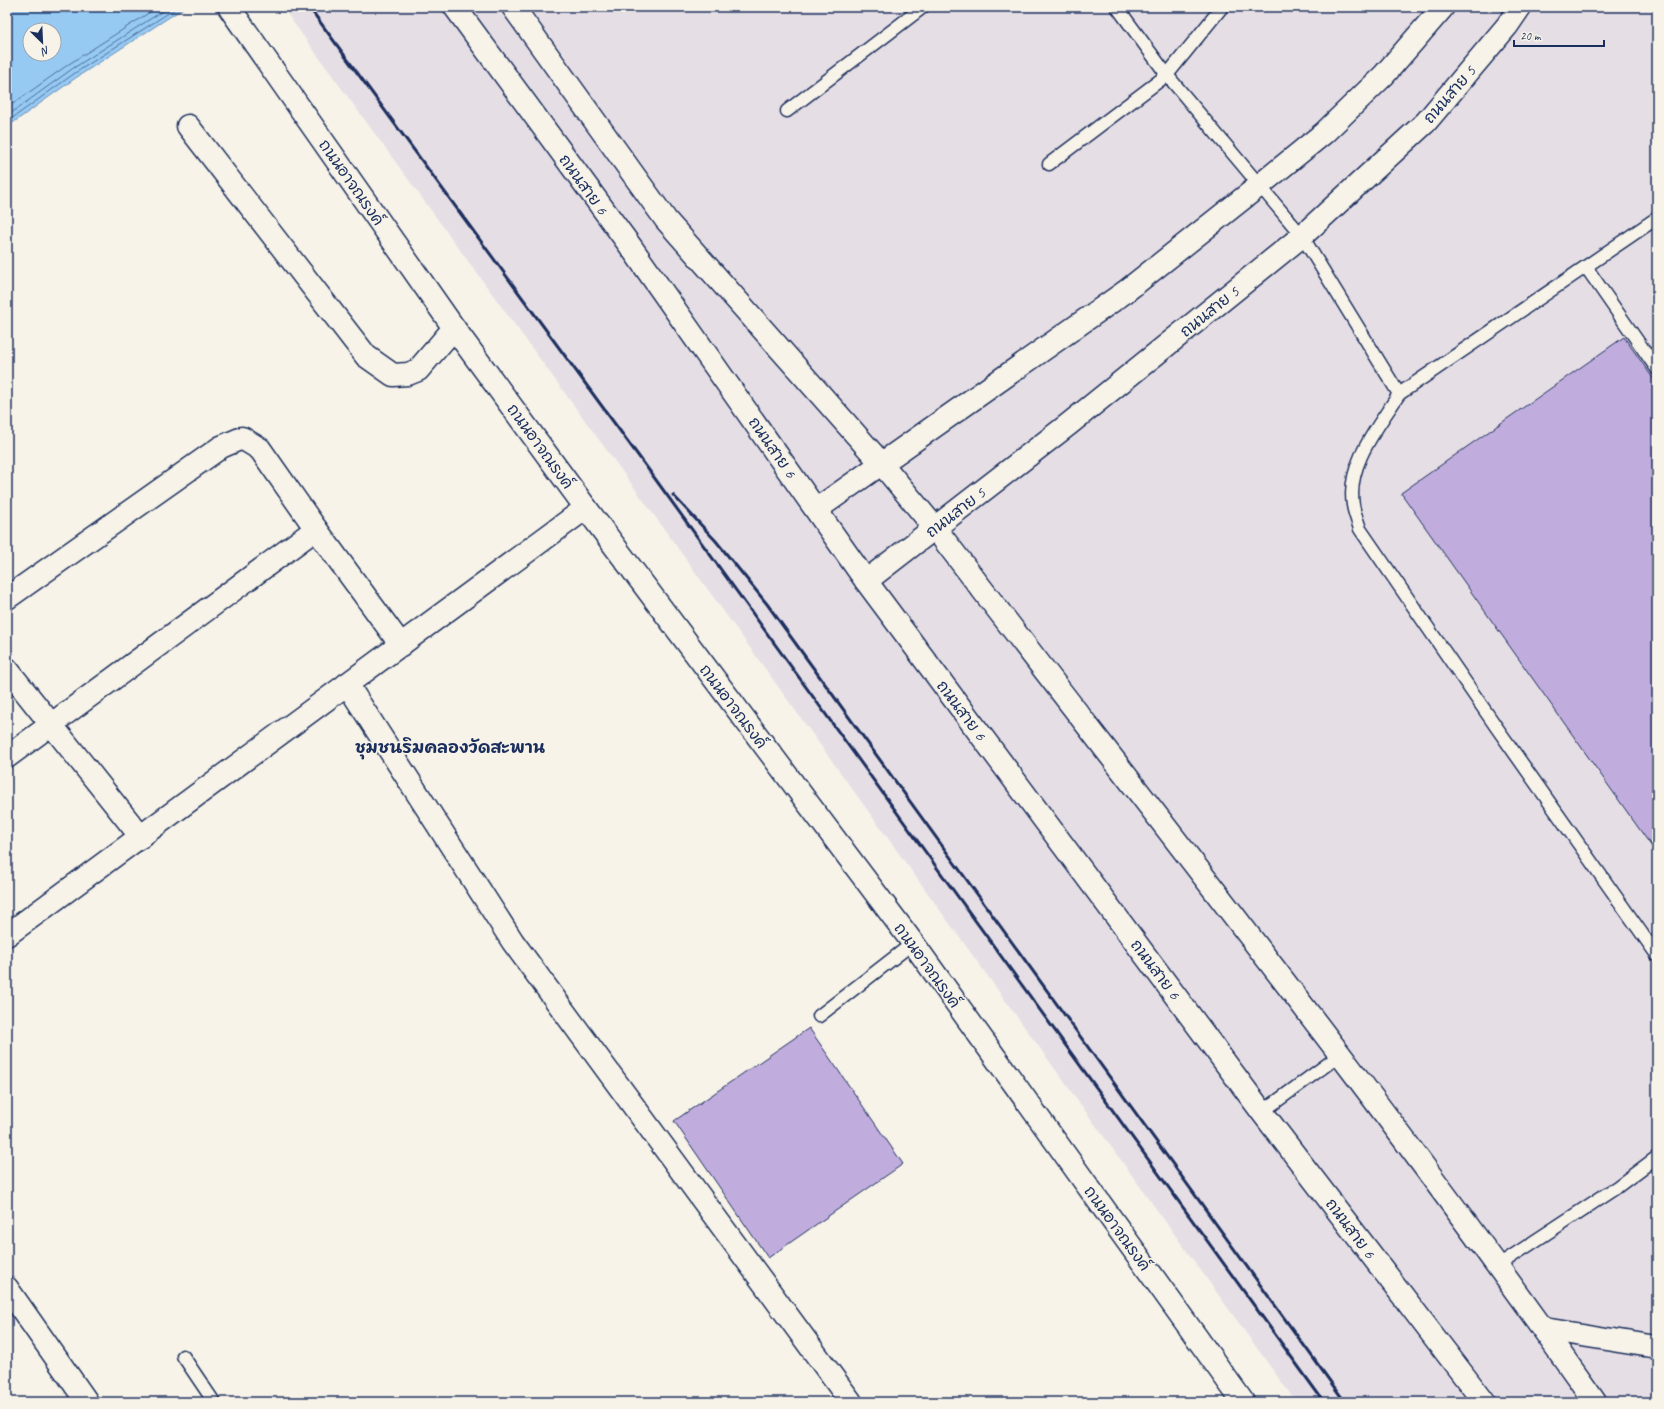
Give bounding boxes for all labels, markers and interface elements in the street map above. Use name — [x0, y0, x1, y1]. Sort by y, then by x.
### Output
north arrow — [22, 22, 62, 62]
scale bar — [1514, 22, 1604, 48]
text: 20 m — [1520, 28, 1542, 44]
text: N — [38, 43, 52, 60]
street label: ถนนสาย 5 — [1419, 61, 1481, 128]
street label: ถนนอาจณรงค์ — [314, 135, 390, 230]
street label: ถนนสาย 6 — [554, 150, 612, 219]
street label: ถนนสาย 5 — [1176, 281, 1244, 342]
street label: ถนนอาจณรงค์ — [503, 399, 580, 493]
street label: ถนนสาย 6 — [744, 413, 801, 483]
street label: ถนนสาย 5 — [922, 483, 990, 542]
street label: ถนนอาจณรงค์ — [695, 659, 773, 753]
street label: ถนนสาย 6 — [932, 677, 991, 745]
district label: ชุมชนริมคลองวัดสะพาน — [355, 737, 546, 760]
street label: ถนนอาจณรงค์ — [890, 918, 967, 1012]
street label: ถนนสาย 6 — [1126, 936, 1185, 1004]
street label: ถนนอาจณรงค์ — [1080, 1181, 1157, 1275]
street label: ถนนสาย 6 — [1321, 1195, 1380, 1263]

